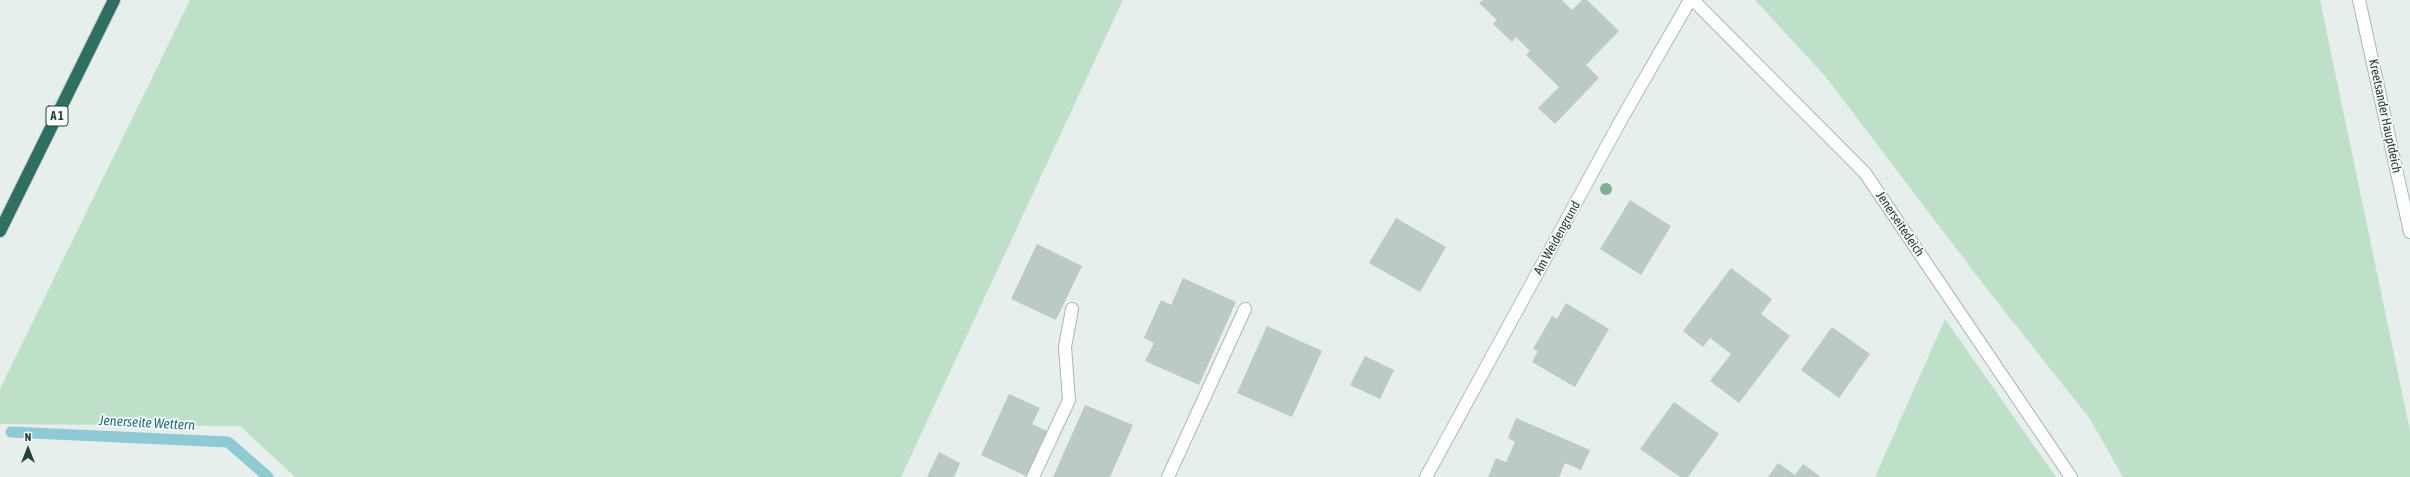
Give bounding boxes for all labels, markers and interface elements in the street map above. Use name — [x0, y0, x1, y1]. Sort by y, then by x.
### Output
street label: Kreetsander Hauptdeich — [2365, 58, 2405, 174]
road number: A 1 — [46, 106, 68, 126]
street label: Jenerseitedeich — [1873, 188, 1927, 260]
street label: Am Weidengrund — [1530, 198, 1584, 278]
water label: Jenerseite Wettern — [99, 412, 195, 434]
north arrow — [8, 429, 48, 469]
text: N — [25, 431, 31, 443]

